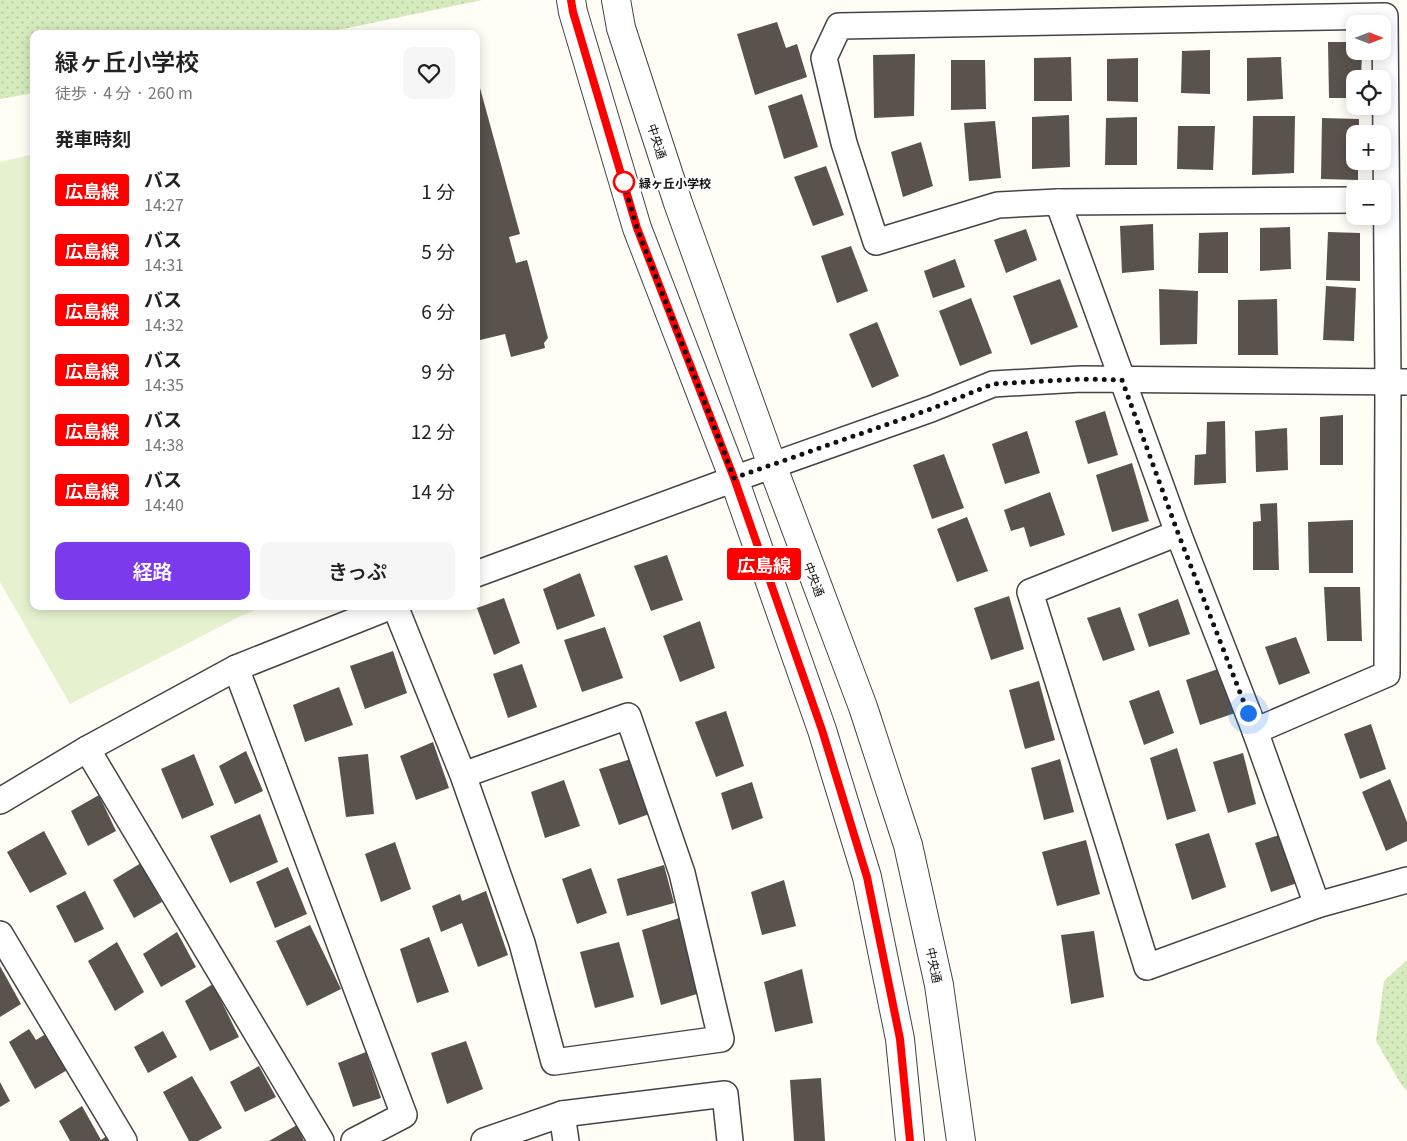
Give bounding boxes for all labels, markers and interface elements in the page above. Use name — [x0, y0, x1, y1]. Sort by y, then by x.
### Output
north arrow — [1346, 15, 1391, 60]
map controls — [1346, 15, 1391, 225]
text: 緑ヶ丘小学校 — [55, 43, 199, 78]
button: heart — [403, 47, 455, 99]
button: locate — [1346, 70, 1391, 115]
text: 徒歩 · 4 分 · 260 m — [55, 80, 193, 104]
street label: 中央通 — [644, 121, 672, 161]
text: 発車時刻 — [55, 124, 131, 151]
button: + — [1346, 125, 1391, 170]
text: バス — [144, 165, 182, 192]
marker: 緑ヶ丘小学校 — [613, 171, 635, 193]
place label: 緑ヶ丘小学校 — [639, 174, 711, 191]
text: 広島線 — [65, 177, 119, 203]
text: 1 分 — [421, 177, 455, 204]
button: − — [1346, 180, 1391, 225]
text: 14:27 — [144, 192, 184, 216]
text: バス — [144, 225, 182, 252]
text: 広島線 — [65, 237, 119, 263]
text: 5 分 — [421, 237, 455, 264]
text: 14:31 — [144, 252, 184, 276]
text: バス — [144, 285, 182, 312]
text: 広島線 — [65, 297, 119, 323]
text: 6 分 — [421, 297, 455, 324]
text: 14:32 — [144, 312, 184, 336]
text: バス — [144, 345, 182, 372]
text: 広島線 — [65, 357, 119, 383]
text: 9 分 — [421, 357, 455, 384]
text: 14:35 — [144, 372, 184, 396]
text: バス — [144, 405, 182, 432]
text: 広島線 — [65, 417, 119, 443]
text: 12 分 — [411, 417, 455, 444]
text: 14:38 — [144, 432, 184, 456]
text: バス — [144, 465, 182, 492]
text: 広島線 — [65, 477, 119, 503]
text: 14 分 — [411, 477, 455, 504]
text: 14:40 — [144, 492, 184, 516]
button: 経路 — [55, 542, 250, 600]
button: きっぷ — [260, 542, 455, 600]
line badge: 広島線 — [735, 548, 793, 580]
text: 広島線 — [737, 551, 791, 577]
street label: 中央通 — [801, 559, 829, 599]
your location — [1236, 701, 1261, 726]
street label: 中央通 — [923, 946, 947, 984]

